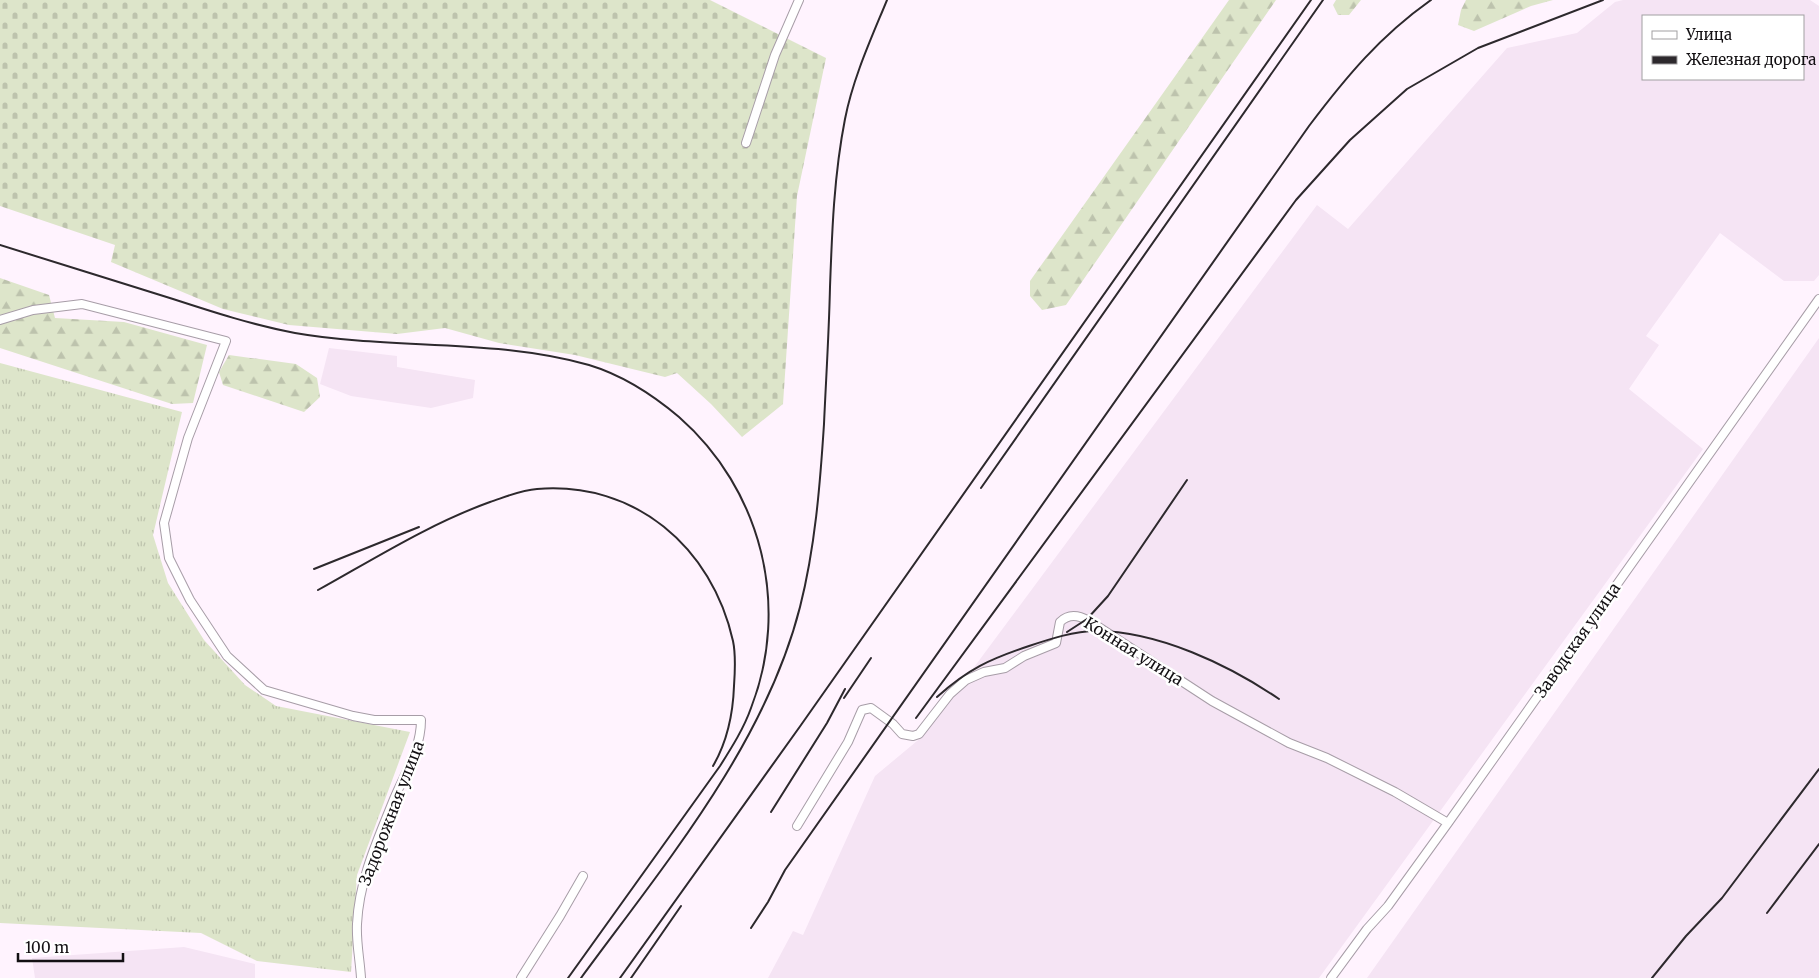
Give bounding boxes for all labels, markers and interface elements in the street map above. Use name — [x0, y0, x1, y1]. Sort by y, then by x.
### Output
legend — [1642, 15, 1804, 80]
text: Улица — [1685, 25, 1732, 44]
text: Железная дорога — [1686, 50, 1816, 69]
street label: Заводская улица — [1530, 578, 1624, 701]
street label: Конная улица — [1081, 613, 1188, 690]
street label: Задорожная улица — [354, 737, 428, 888]
scale bar — [18, 930, 122, 962]
text: 100 m — [25, 938, 69, 957]

